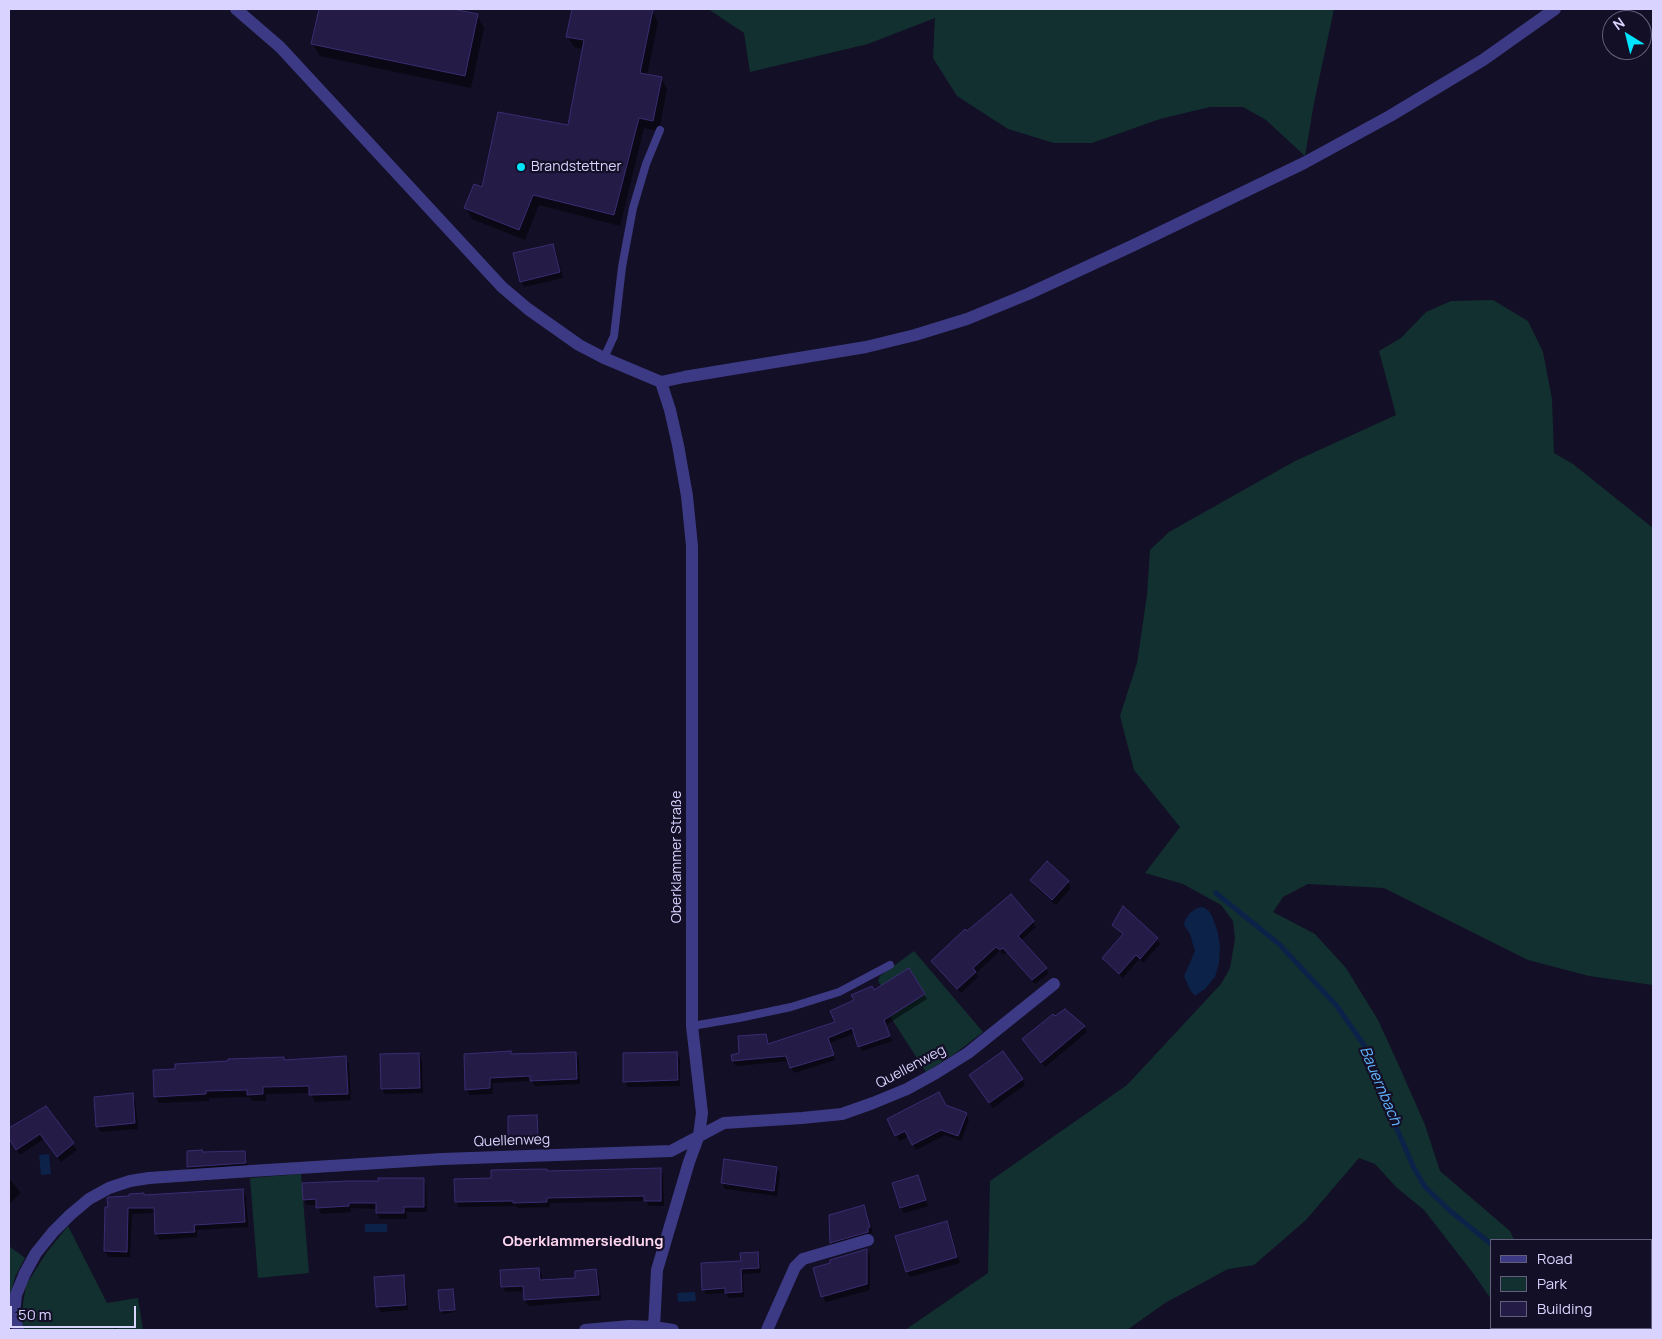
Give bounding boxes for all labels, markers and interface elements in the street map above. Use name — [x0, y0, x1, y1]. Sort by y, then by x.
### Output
north arrow — [1602, 10, 1652, 60]
text: N — [1609, 13, 1628, 34]
place label: Brandstettner — [531, 159, 621, 175]
marker: Brandstettner — [515, 161, 527, 173]
street label: Oberklammer Straße — [669, 791, 685, 923]
street label: Quellenweg — [873, 1042, 949, 1092]
water label: Bauernbach — [1355, 1044, 1405, 1128]
street label: Quellenweg — [474, 1131, 550, 1151]
district label: Oberklammersiedlung — [503, 1233, 663, 1251]
legend — [1490, 1239, 1652, 1329]
text: Road — [1537, 1248, 1573, 1269]
text: Park — [1537, 1273, 1567, 1294]
scale bar — [12, 1296, 139, 1328]
text: Building — [1537, 1298, 1592, 1319]
text: 50 m — [18, 1304, 52, 1325]

